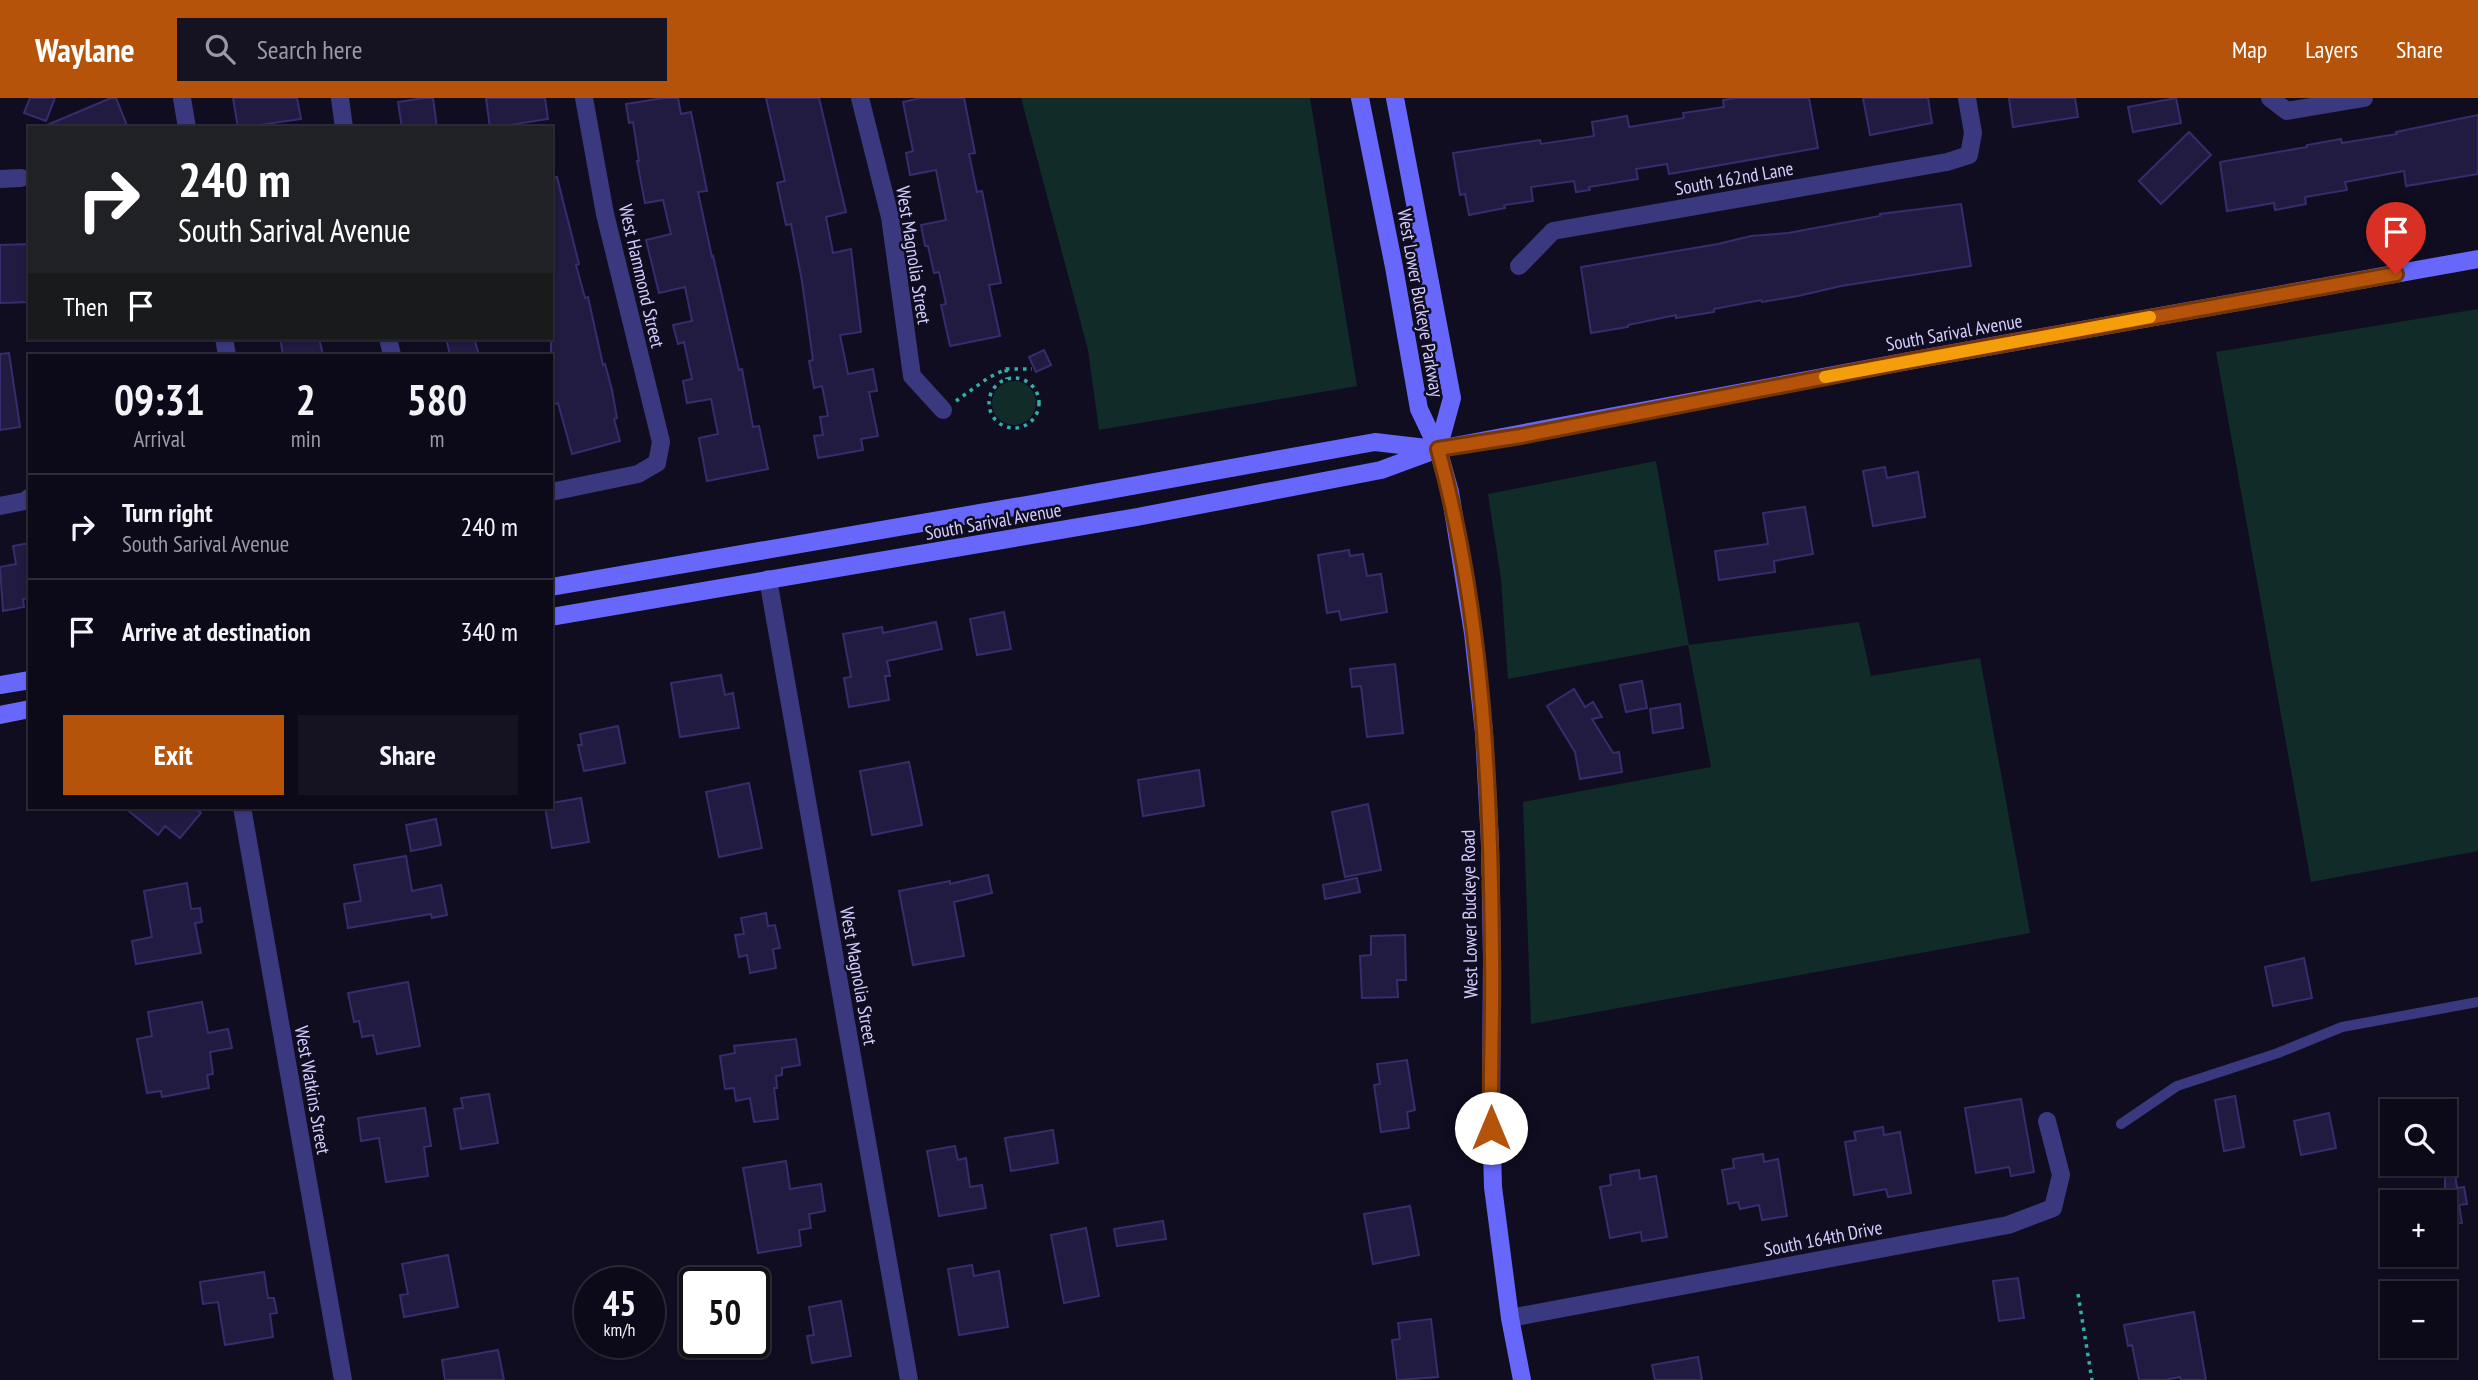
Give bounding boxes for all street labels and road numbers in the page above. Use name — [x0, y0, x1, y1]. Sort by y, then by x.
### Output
street label: South 162nd Lane — [1673, 156, 1795, 200]
street label: West Magnolia Street — [891, 184, 937, 327]
street label: West Hammond Street — [614, 202, 670, 351]
street label: West Lower Buckeye Parkway — [1393, 207, 1450, 400]
street label: South Sarival Avenue — [1884, 308, 2024, 356]
street label: South Sarival Avenue — [923, 497, 1063, 545]
street label: West Lower Buckeye Road — [1456, 829, 1482, 999]
street label: West Magnolia Street — [835, 905, 883, 1048]
street label: West Watkins Street — [290, 1024, 336, 1157]
street label: South 164th Drive — [1762, 1215, 1884, 1261]

